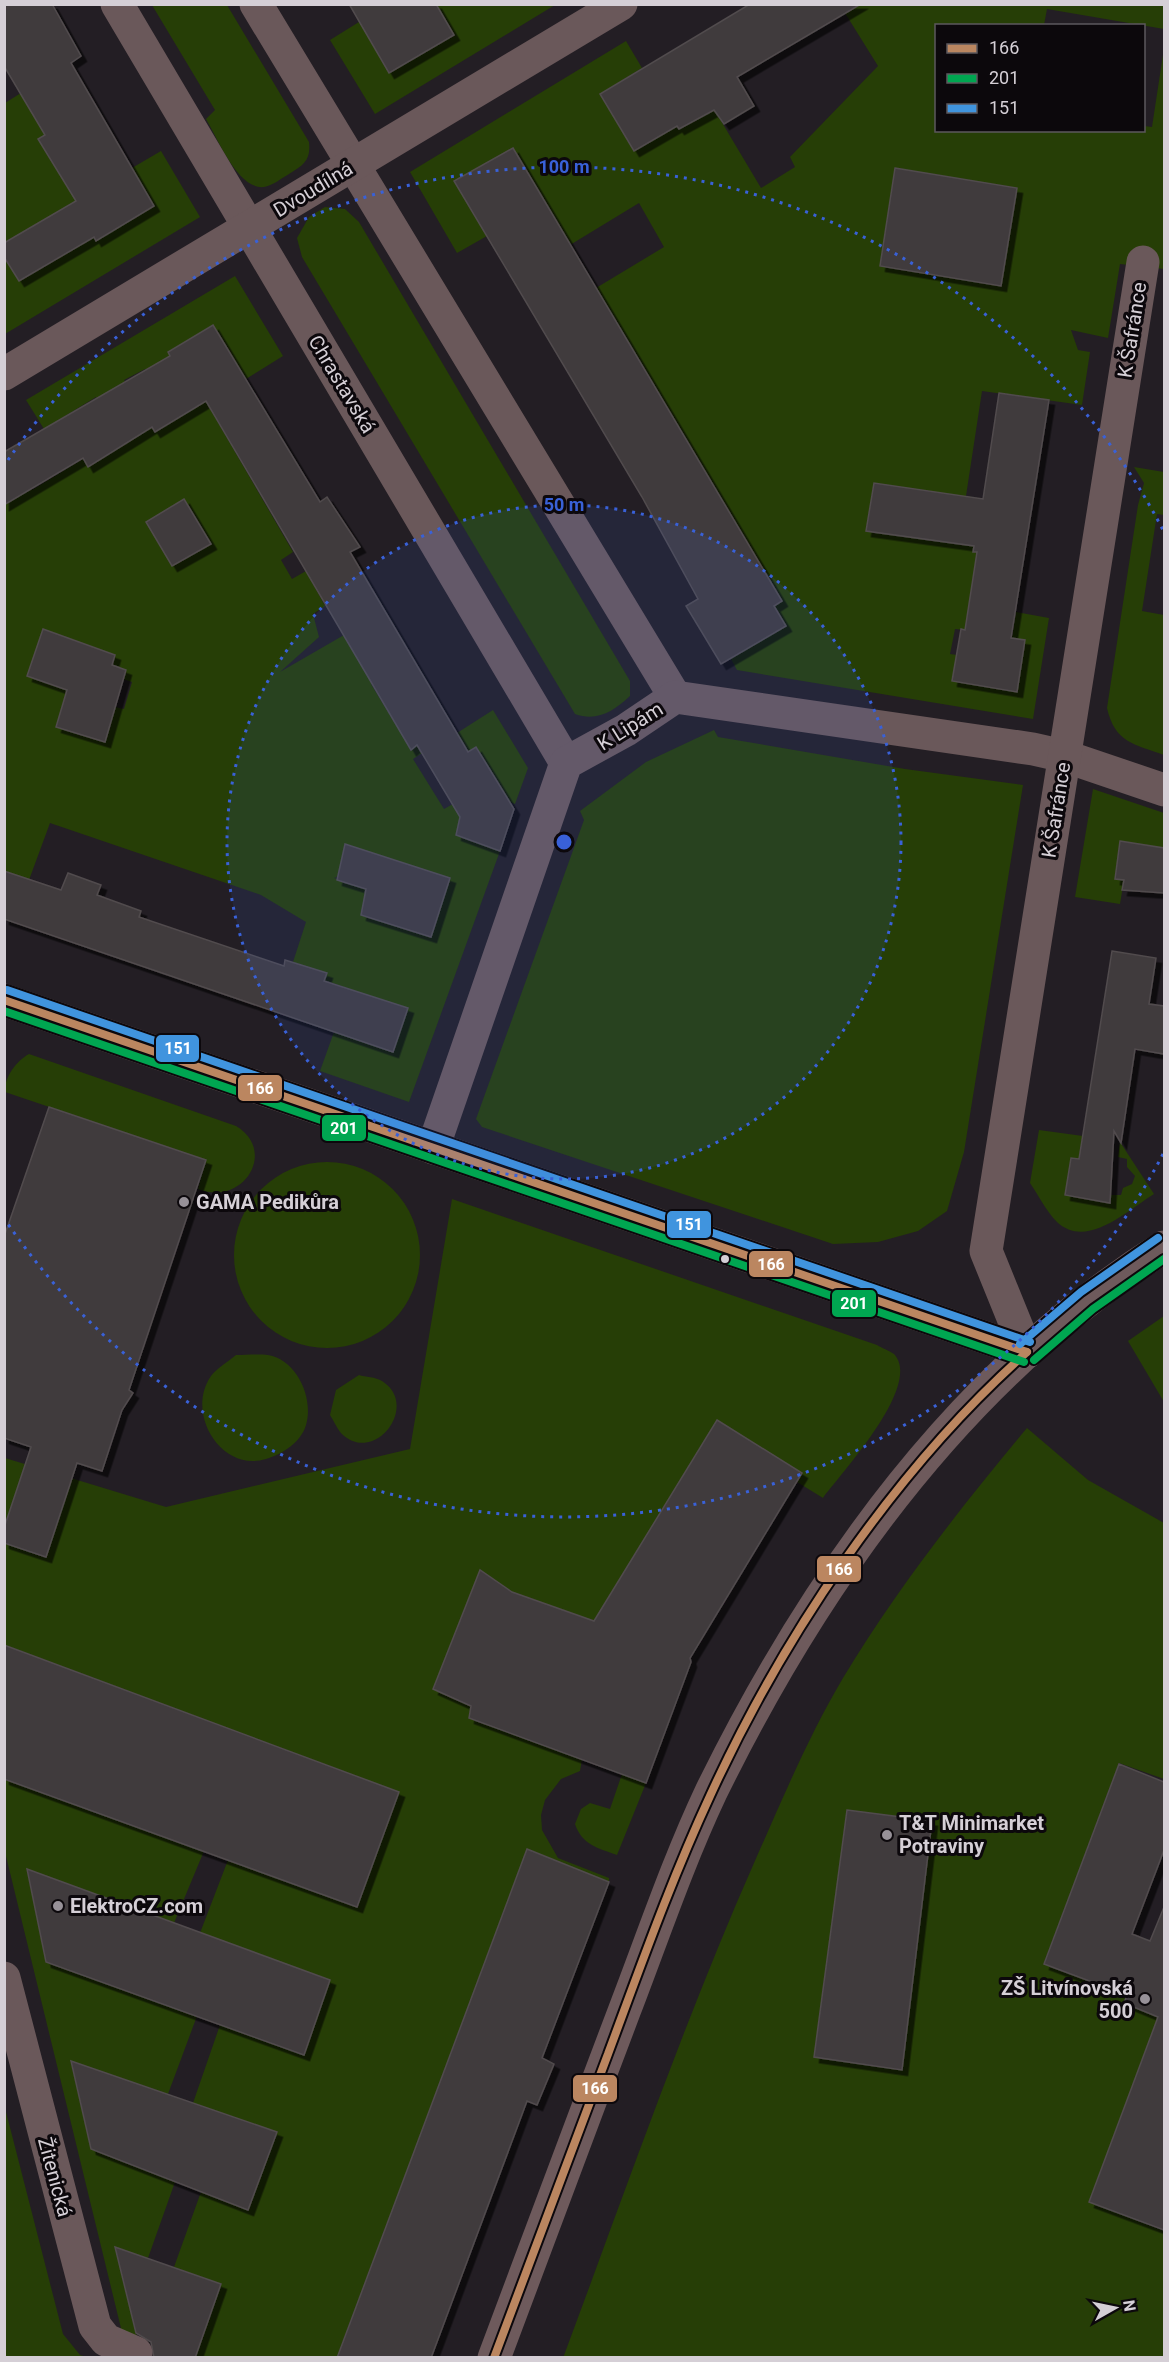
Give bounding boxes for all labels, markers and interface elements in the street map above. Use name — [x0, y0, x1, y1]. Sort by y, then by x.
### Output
legend — [935, 24, 1145, 132]
text: 166 — [989, 37, 1019, 58]
text: 201 — [989, 67, 1019, 88]
text: 151 — [989, 97, 1019, 118]
street label: Dvoudílná — [269, 156, 357, 222]
text: 100 m — [538, 156, 590, 177]
street label: K Šafránce — [1113, 280, 1151, 380]
street label: Chrastavská — [303, 331, 381, 437]
text: 50 m — [544, 494, 584, 515]
street label: K Lipám — [593, 697, 667, 755]
street label: K Šafránce — [1037, 760, 1075, 860]
centre of rings — [554, 832, 574, 852]
line badge: 151 — [155, 1034, 200, 1063]
text: 151 — [164, 1039, 192, 1058]
line badge: 166 — [237, 1074, 283, 1102]
text: 166 — [246, 1079, 274, 1098]
line badge: 201 — [321, 1114, 367, 1142]
text: 201 — [330, 1119, 358, 1138]
place label: GAMA Pedikůra — [196, 1190, 339, 1214]
marker: GAMA Pedikůra — [177, 1195, 191, 1209]
line badge: 151 — [666, 1210, 712, 1239]
text: 151 — [675, 1215, 703, 1234]
line badge: 166 — [748, 1250, 794, 1278]
unlabelled marker — [719, 1253, 731, 1265]
text: 166 — [757, 1255, 785, 1274]
line badge: 201 — [831, 1289, 877, 1318]
text: 201 — [840, 1294, 868, 1313]
line badge: 166 — [816, 1555, 862, 1583]
text: 166 — [825, 1560, 853, 1579]
place label: T&T Minimarket Potraviny — [899, 1811, 1044, 1858]
marker: T&T Minimarket Potraviny — [880, 1828, 894, 1842]
place label: ElektroCZ.com — [70, 1894, 203, 1918]
marker: ElektroCZ.com — [51, 1899, 65, 1913]
place label: ZŠ Litvínovská 500 — [1001, 1976, 1133, 2023]
marker: ZŠ Litvínovská 500 — [1138, 1992, 1152, 2006]
line badge: 166 — [572, 2074, 618, 2103]
text: 166 — [581, 2079, 609, 2098]
street label: Žitenická — [33, 2135, 77, 2219]
north arrow — [1085, 2278, 1145, 2338]
text: N — [1119, 2299, 1140, 2313]

